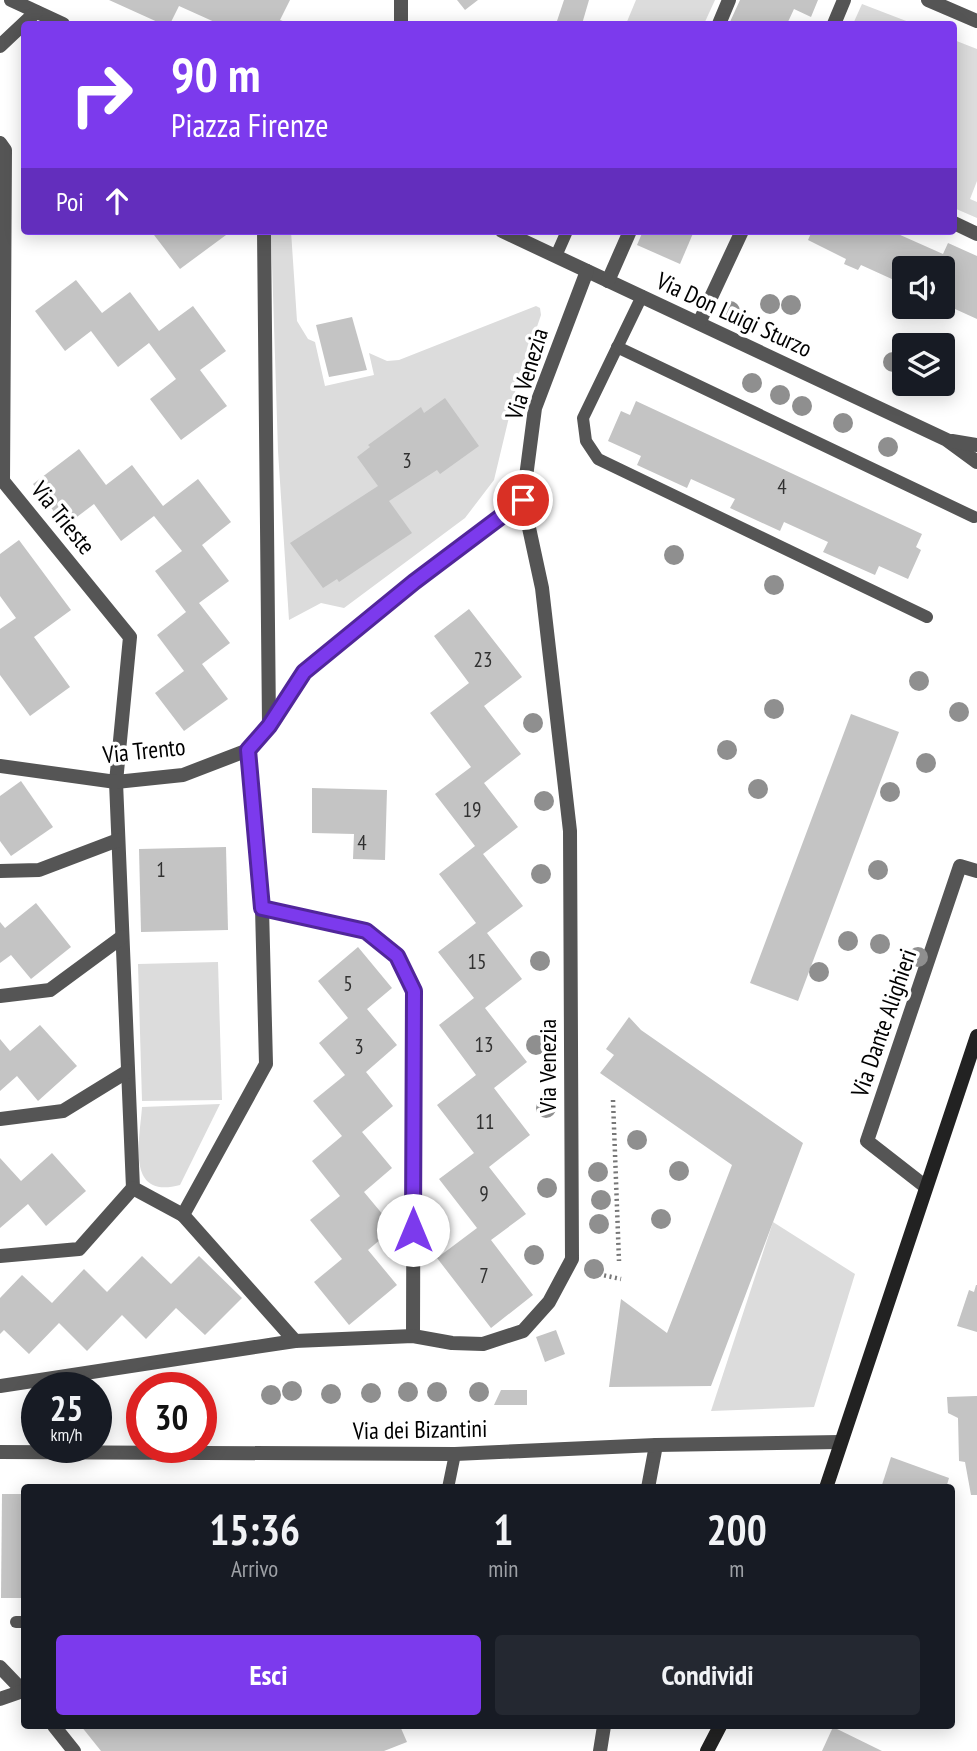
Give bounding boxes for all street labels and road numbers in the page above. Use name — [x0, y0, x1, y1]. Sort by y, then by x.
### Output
street label: Via Don Luigi Sturzo — [651, 265, 817, 364]
street label: Via Venezia — [498, 324, 555, 424]
street label: Via Trieste — [24, 474, 102, 561]
street label: Via Trento — [100, 731, 187, 770]
street label: Via Dante Alighieri — [843, 945, 923, 1102]
street label: Via Venezia — [532, 1019, 563, 1114]
street label: Via dei Bizantini — [352, 1413, 487, 1446]

